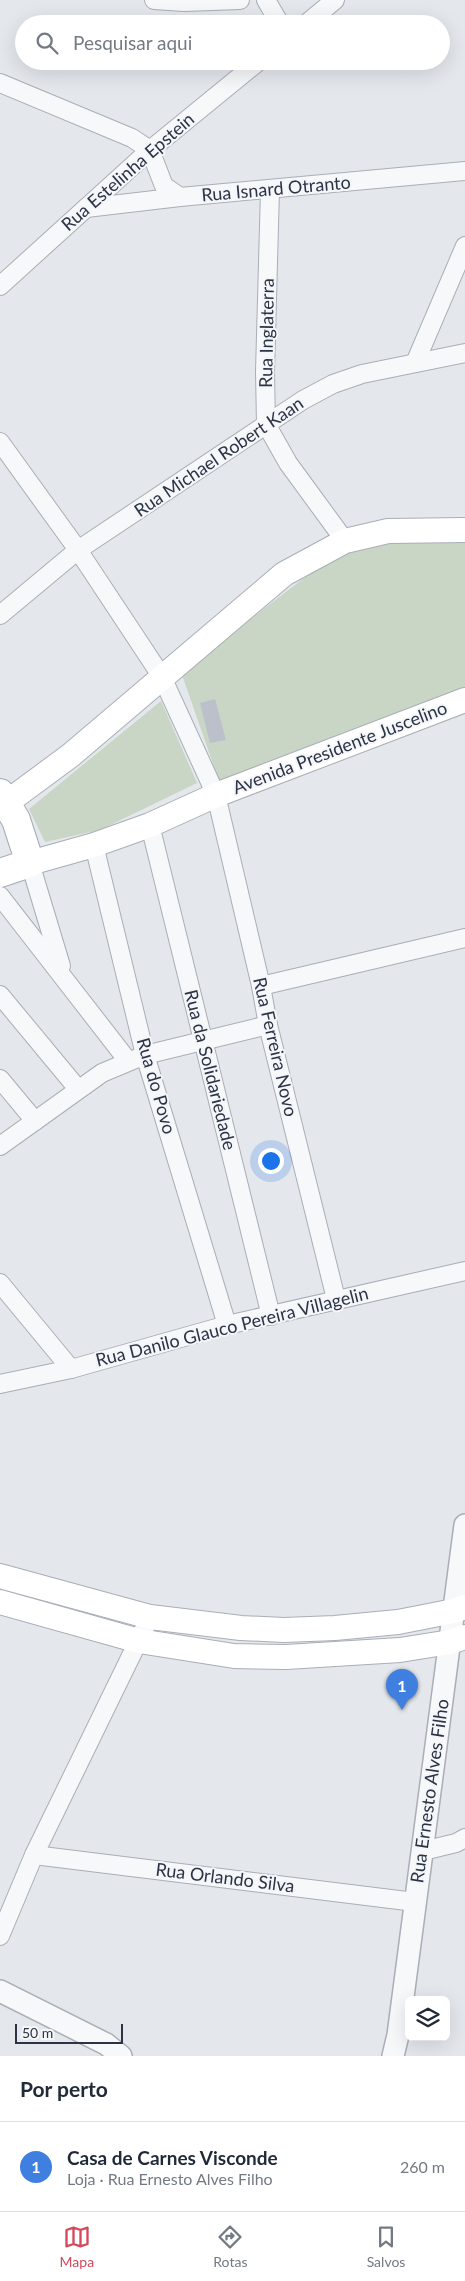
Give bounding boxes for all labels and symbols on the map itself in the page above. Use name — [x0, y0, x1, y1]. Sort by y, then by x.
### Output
street label: Rua Estelinha Epstein — [56, 108, 198, 235]
street label: Rua Isnard Otranto — [200, 171, 351, 205]
street label: Rua Inglaterra — [254, 278, 278, 388]
street label: Rua Michael Robert Kaan — [130, 391, 307, 521]
street label: Avenida Presidente Juscelino — [229, 696, 450, 798]
street label: Rua Ferreira Novo — [249, 975, 303, 1119]
street label: Rua da Solidariedade — [180, 987, 242, 1152]
street label: Rua do Povo — [133, 1035, 181, 1136]
your location — [258, 1148, 284, 1174]
street label: Rua Danilo Glauco Pereira Villagelin — [93, 1281, 370, 1371]
pin: 1 — [386, 1669, 418, 1710]
street label: Rua Ernesto Alves Filho — [405, 1697, 453, 1884]
street label: Rua Orlando Silva — [154, 1858, 296, 1896]
scale bar — [15, 2021, 122, 2044]

